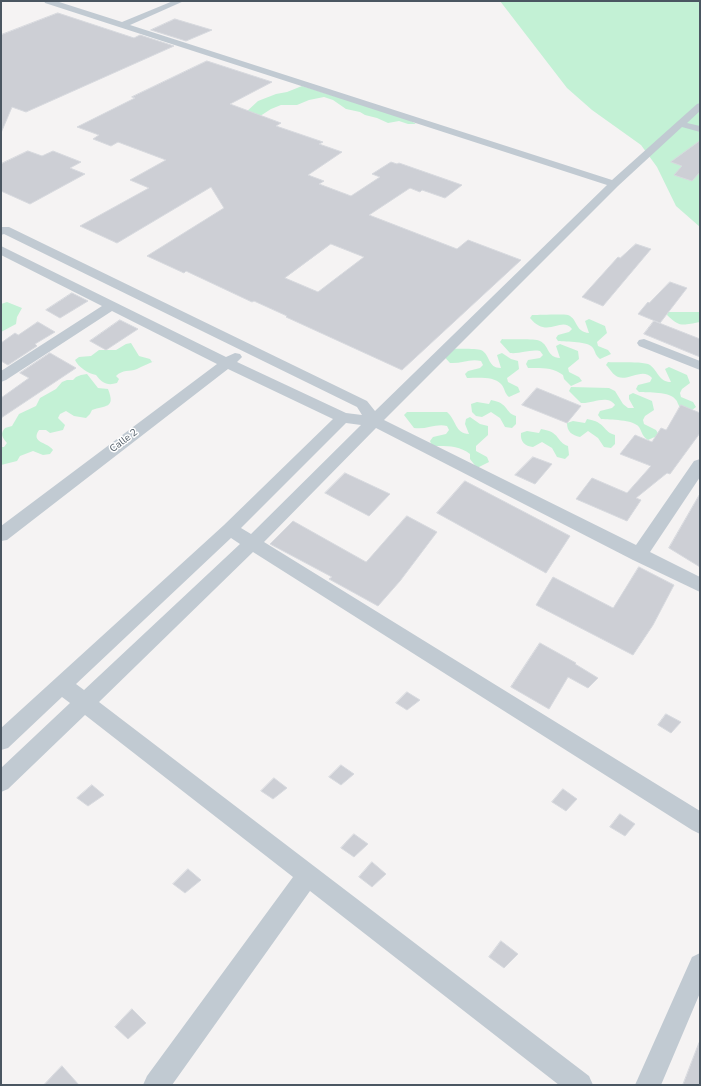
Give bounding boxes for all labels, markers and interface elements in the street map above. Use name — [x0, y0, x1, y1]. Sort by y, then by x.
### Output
street label: Calle 2 — [108, 427, 140, 455]

